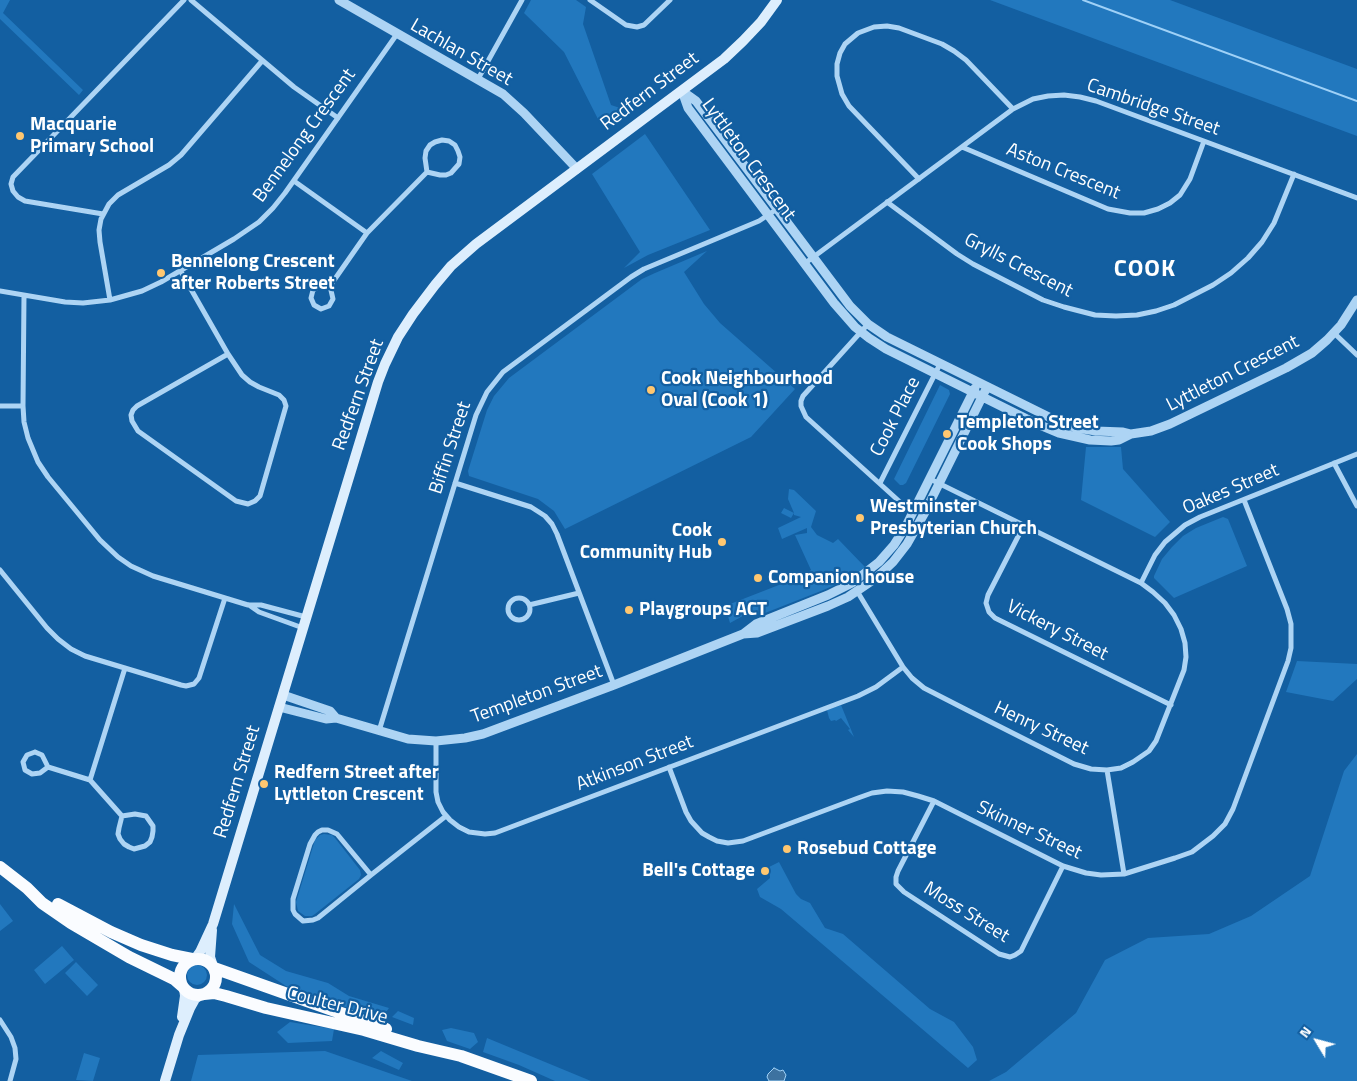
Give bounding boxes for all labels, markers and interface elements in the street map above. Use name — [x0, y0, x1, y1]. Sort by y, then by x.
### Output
street label: Lachlan Street — [406, 15, 516, 91]
street label: Redfern Street — [596, 48, 704, 136]
street label: Bennelong Crescent — [249, 65, 361, 207]
street label: Cambridge Street — [1084, 75, 1222, 141]
street label: Lyttleton Crescent — [696, 94, 800, 226]
place label: Macquarie Primary School — [30, 114, 154, 158]
marker: Macquarie Primary School — [14, 130, 26, 142]
street label: Aston Crescent — [1003, 139, 1123, 205]
street label: Grylls Crescent — [960, 229, 1076, 303]
place label: Bennelong Crescent after Roberts Street — [171, 251, 335, 295]
district label: COOK — [1113, 256, 1177, 284]
marker: Bennelong Crescent after Roberts Street — [155, 267, 167, 279]
street label: Lyttleton Crescent — [1163, 331, 1303, 417]
street label: Redfern Street — [328, 336, 390, 454]
place label: Cook Neighbourhood Oval (Cook 1) — [661, 368, 833, 412]
street label: Cook Place — [866, 373, 926, 461]
marker: Cook Neighbourhood Oval (Cook 1) — [645, 384, 657, 396]
street label: Biffin Street — [425, 399, 477, 497]
place label: Templeton Street Cook Shops — [957, 412, 1099, 456]
marker: Templeton Street Cook Shops — [941, 428, 953, 440]
street label: Oakes Street — [1179, 459, 1283, 521]
place label: Westminster Presbyterian Church — [870, 496, 1037, 540]
marker: Westminster Presbyterian Church — [854, 512, 866, 524]
place label: Cook Community Hub — [580, 520, 712, 564]
marker: Cook Community Hub — [716, 536, 728, 548]
place label: Companion house — [768, 567, 914, 589]
marker: Companion house — [752, 572, 764, 584]
street label: Vickery Street — [1002, 596, 1112, 666]
place label: Playgroups ACT — [639, 599, 767, 621]
marker: Playgroups ACT — [623, 604, 635, 616]
street label: Templeton Street — [468, 661, 606, 729]
street label: Henry Street — [990, 697, 1092, 761]
street label: Redfern Street — [210, 723, 266, 841]
street label: Atkinson Street — [573, 731, 697, 797]
place label: Redfern Street after Lyttleton Crescent — [274, 762, 439, 806]
marker: Redfern Street after Lyttleton Crescent — [258, 778, 270, 790]
street label: Skinner Street — [973, 797, 1085, 865]
place label: Rosebud Cottage — [797, 838, 936, 860]
marker: Rosebud Cottage — [781, 843, 793, 855]
place label: Bell's Cottage — [642, 860, 755, 882]
marker: Bell's Cottage — [759, 865, 771, 877]
street label: Moss Street — [919, 878, 1013, 948]
street label: Coulter Drive — [284, 982, 390, 1030]
north arrow — [1292, 1016, 1342, 1066]
text: N — [1293, 1021, 1316, 1042]

